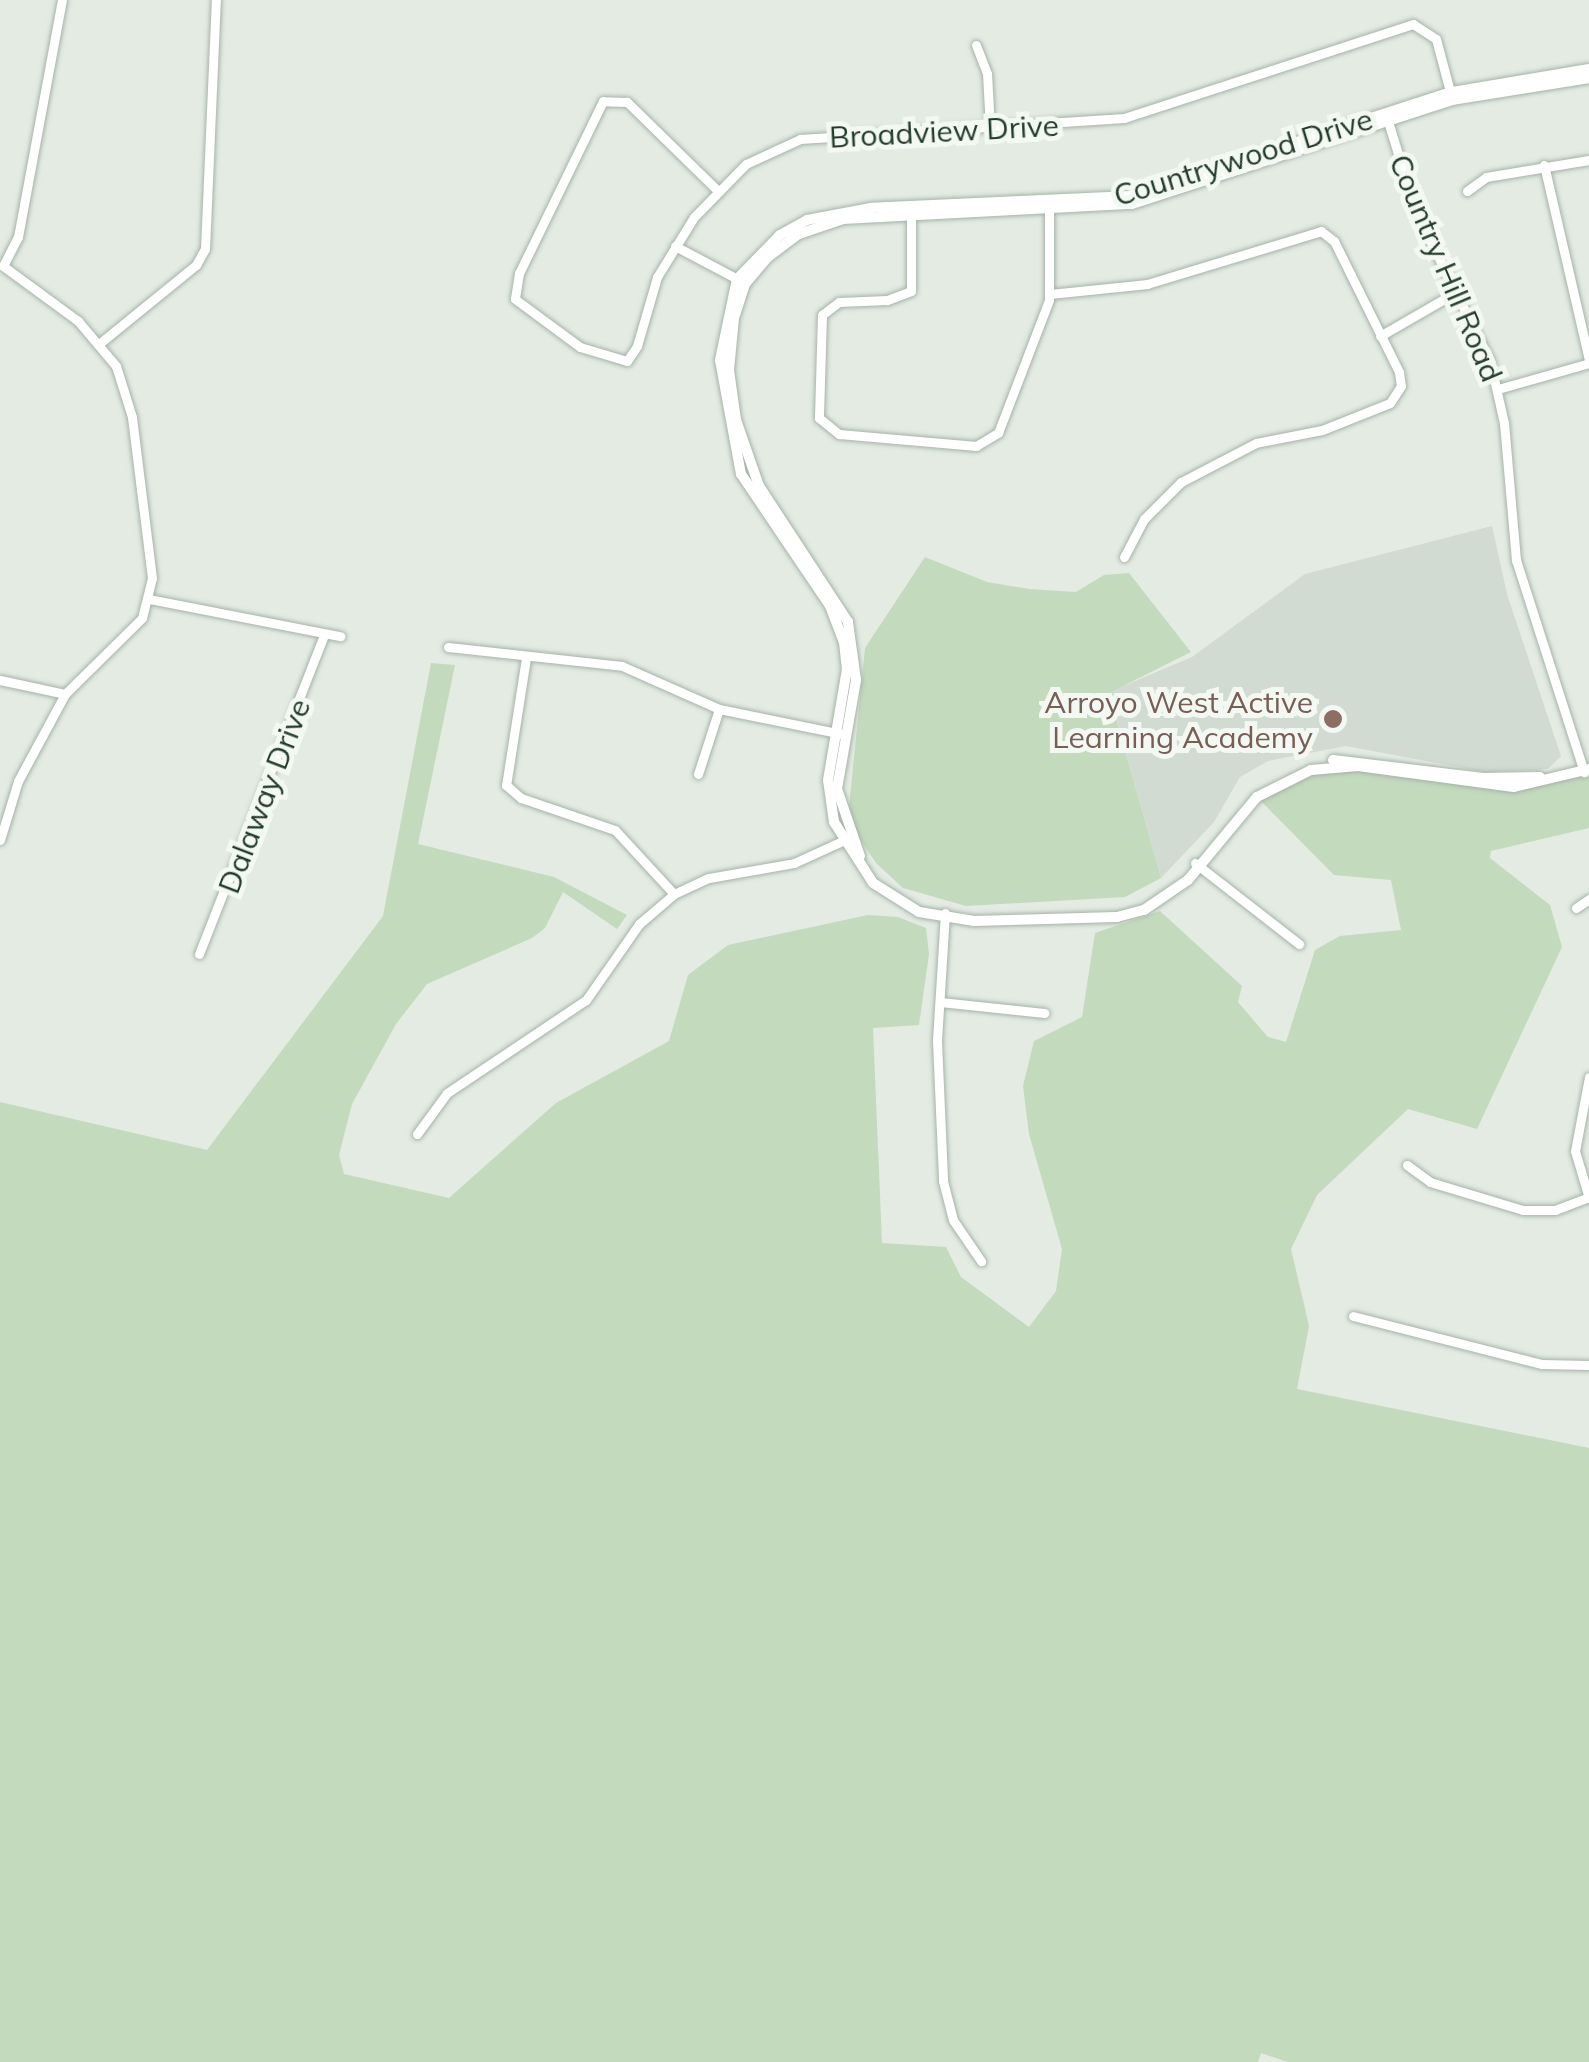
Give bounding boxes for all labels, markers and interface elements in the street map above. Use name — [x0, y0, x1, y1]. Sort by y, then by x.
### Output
street label: Countrywood Drive — [1109, 101, 1377, 213]
street label: Broadview Drive — [828, 107, 1060, 155]
street label: Country Hill Road — [1382, 149, 1510, 387]
place label: Arroyo West Active Learning Academy — [1044, 684, 1313, 754]
street label: Dalaway Drive — [210, 694, 318, 898]
marker: Arroyo West Active Learning Academy — [1322, 708, 1344, 730]

